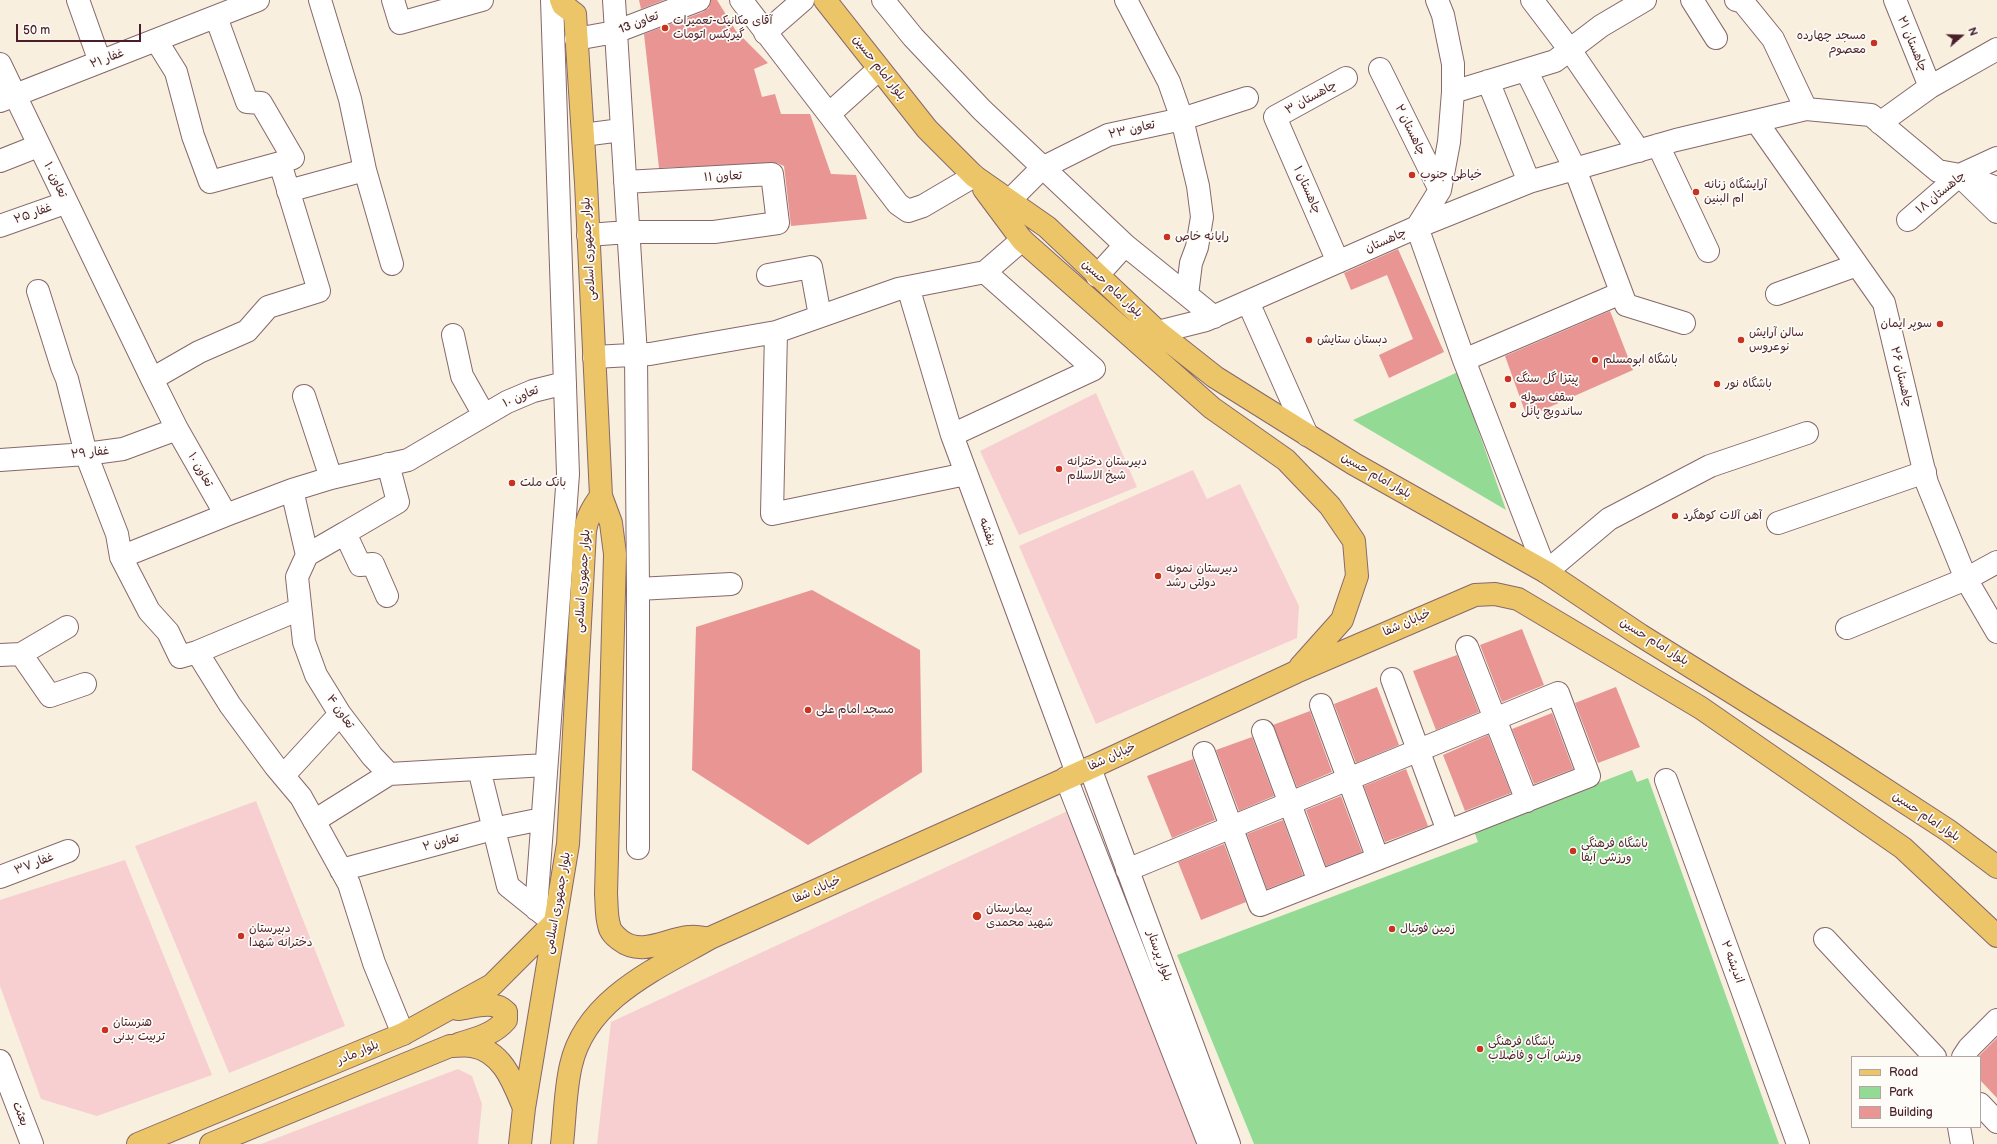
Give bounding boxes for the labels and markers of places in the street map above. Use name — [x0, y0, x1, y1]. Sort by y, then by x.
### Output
place label: آقای مکانیک-تعمیرات گیربکس اتومات — [673, 14, 772, 42]
marker: آقای مکانیک-تعمیرات گیربکس اتومات — [660, 23, 670, 33]
place label: مسجد چهارده معصوم — [1797, 29, 1866, 57]
marker: مسجد چهارده معصوم — [1869, 38, 1879, 48]
place label: خیاطی جنوب — [1420, 168, 1482, 182]
marker: خیاطی جنوب — [1407, 170, 1417, 180]
place label: آرایشگاه زنانه ام البنین — [1704, 178, 1767, 206]
marker: آرایشگاه زنانه ام البنین — [1691, 187, 1701, 197]
place label: رایانه خاص — [1175, 230, 1229, 244]
marker: رایانه خاص — [1162, 232, 1172, 242]
place label: سوپر ایمان — [1880, 317, 1932, 331]
marker: سوپر ایمان — [1935, 319, 1945, 329]
place label: سالن آرایش نوعروس — [1749, 326, 1804, 354]
place label: دبستان ستایش — [1317, 333, 1388, 347]
marker: دبستان ستایش — [1304, 335, 1314, 345]
marker: سالن آرایش نوعروس — [1736, 335, 1746, 345]
place label: باشگاه ابومسلم — [1603, 353, 1678, 367]
marker: باشگاه ابومسلم — [1590, 355, 1600, 365]
place label: پیتزا گل سنگ — [1516, 372, 1578, 386]
marker: پیتزا گل سنگ — [1503, 374, 1513, 384]
place label: باشگاه نور — [1725, 377, 1772, 391]
marker: باشگاه نور — [1712, 379, 1722, 389]
place label: سقف سوله ساندویچ پانل — [1521, 391, 1583, 419]
marker: سقف سوله ساندویچ پانل — [1508, 400, 1518, 410]
place label: دبیرستان دخترانه شیخ الاسلام — [1067, 455, 1147, 483]
marker: دبیرستان دخترانه شیخ الاسلام — [1054, 464, 1064, 474]
place label: بانک ملت — [520, 476, 566, 490]
marker: بانک ملت — [507, 478, 517, 488]
place label: آهن آلات کوهگرد — [1683, 509, 1762, 523]
marker: آهن آلات کوهگرد — [1670, 511, 1680, 521]
place label: دبیرستان نمونه دولتی رشد — [1166, 562, 1238, 590]
marker: دبیرستان نمونه دولتی رشد — [1153, 571, 1163, 581]
place label: مسجد امام علی — [816, 703, 894, 717]
marker: مسجد امام علی — [803, 705, 813, 715]
place label: باشگاه فرهنگی ورزشی آبفا — [1581, 837, 1648, 865]
marker: باشگاه فرهنگی ورزشی آبفا — [1568, 846, 1578, 856]
place label: بیمارستان شهید محمدی — [986, 902, 1053, 930]
marker: بیمارستان شهید محمدی — [971, 910, 983, 922]
place label: دبیرستان دخترانه شهدا — [249, 922, 313, 950]
place label: زمین فوتبال — [1400, 922, 1455, 936]
marker: زمین فوتبال — [1387, 924, 1397, 934]
marker: دبیرستان دخترانه شهدا — [236, 931, 246, 941]
place label: هنرستان تربیت بدنی — [113, 1016, 165, 1044]
marker: هنرستان تربیت بدنی — [100, 1025, 110, 1035]
place label: باشگاه فرهنگی ورزش آب و فاضلاب — [1488, 1035, 1581, 1063]
marker: باشگاه فرهنگی ورزش آب و فاضلاب — [1475, 1044, 1485, 1054]

